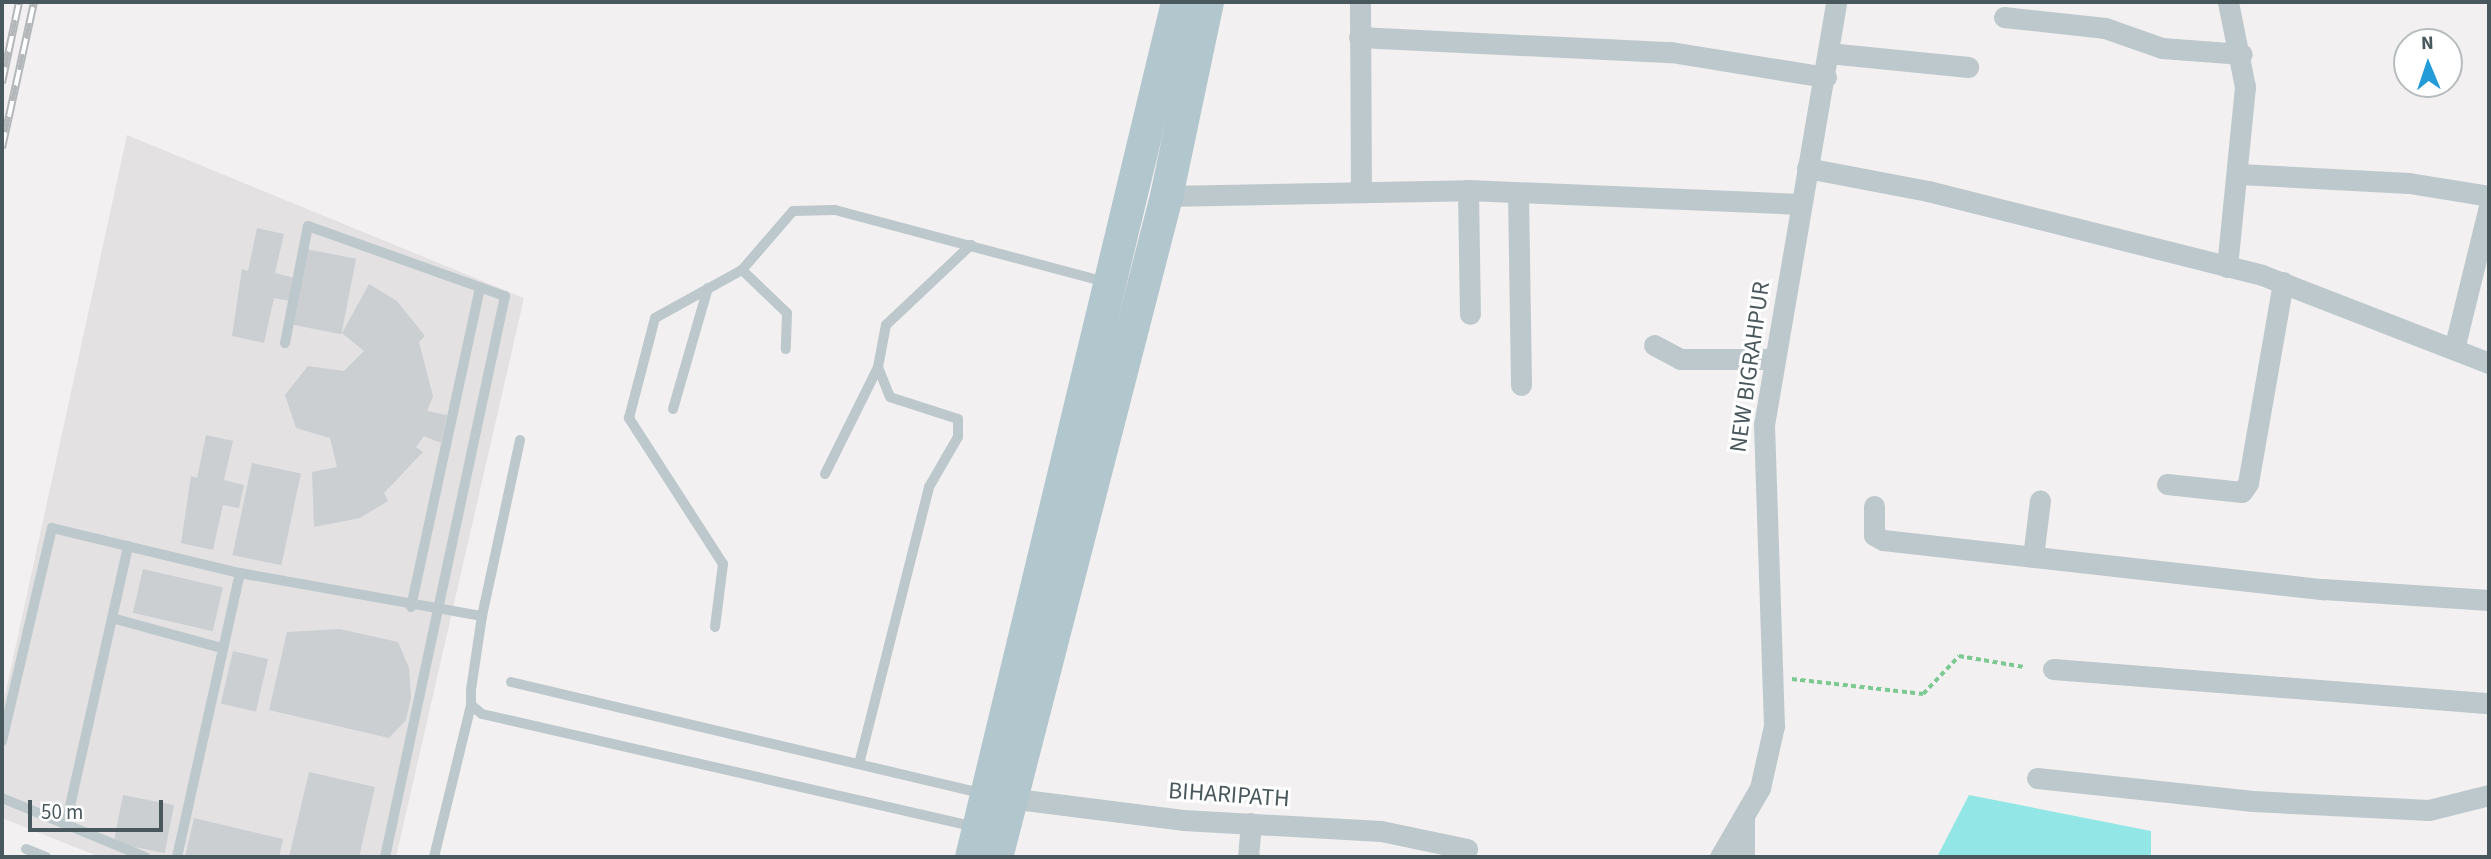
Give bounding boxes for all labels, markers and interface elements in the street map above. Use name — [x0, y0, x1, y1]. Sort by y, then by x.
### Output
north arrow — [2393, 28, 2463, 98]
text: N — [2421, 30, 2434, 57]
street label: NEW BIGRAHPUR — [1724, 280, 1776, 454]
street label: BIHARIPATH — [1167, 776, 1291, 814]
scale bar — [32, 786, 166, 830]
text: 50 m — [41, 797, 83, 827]

